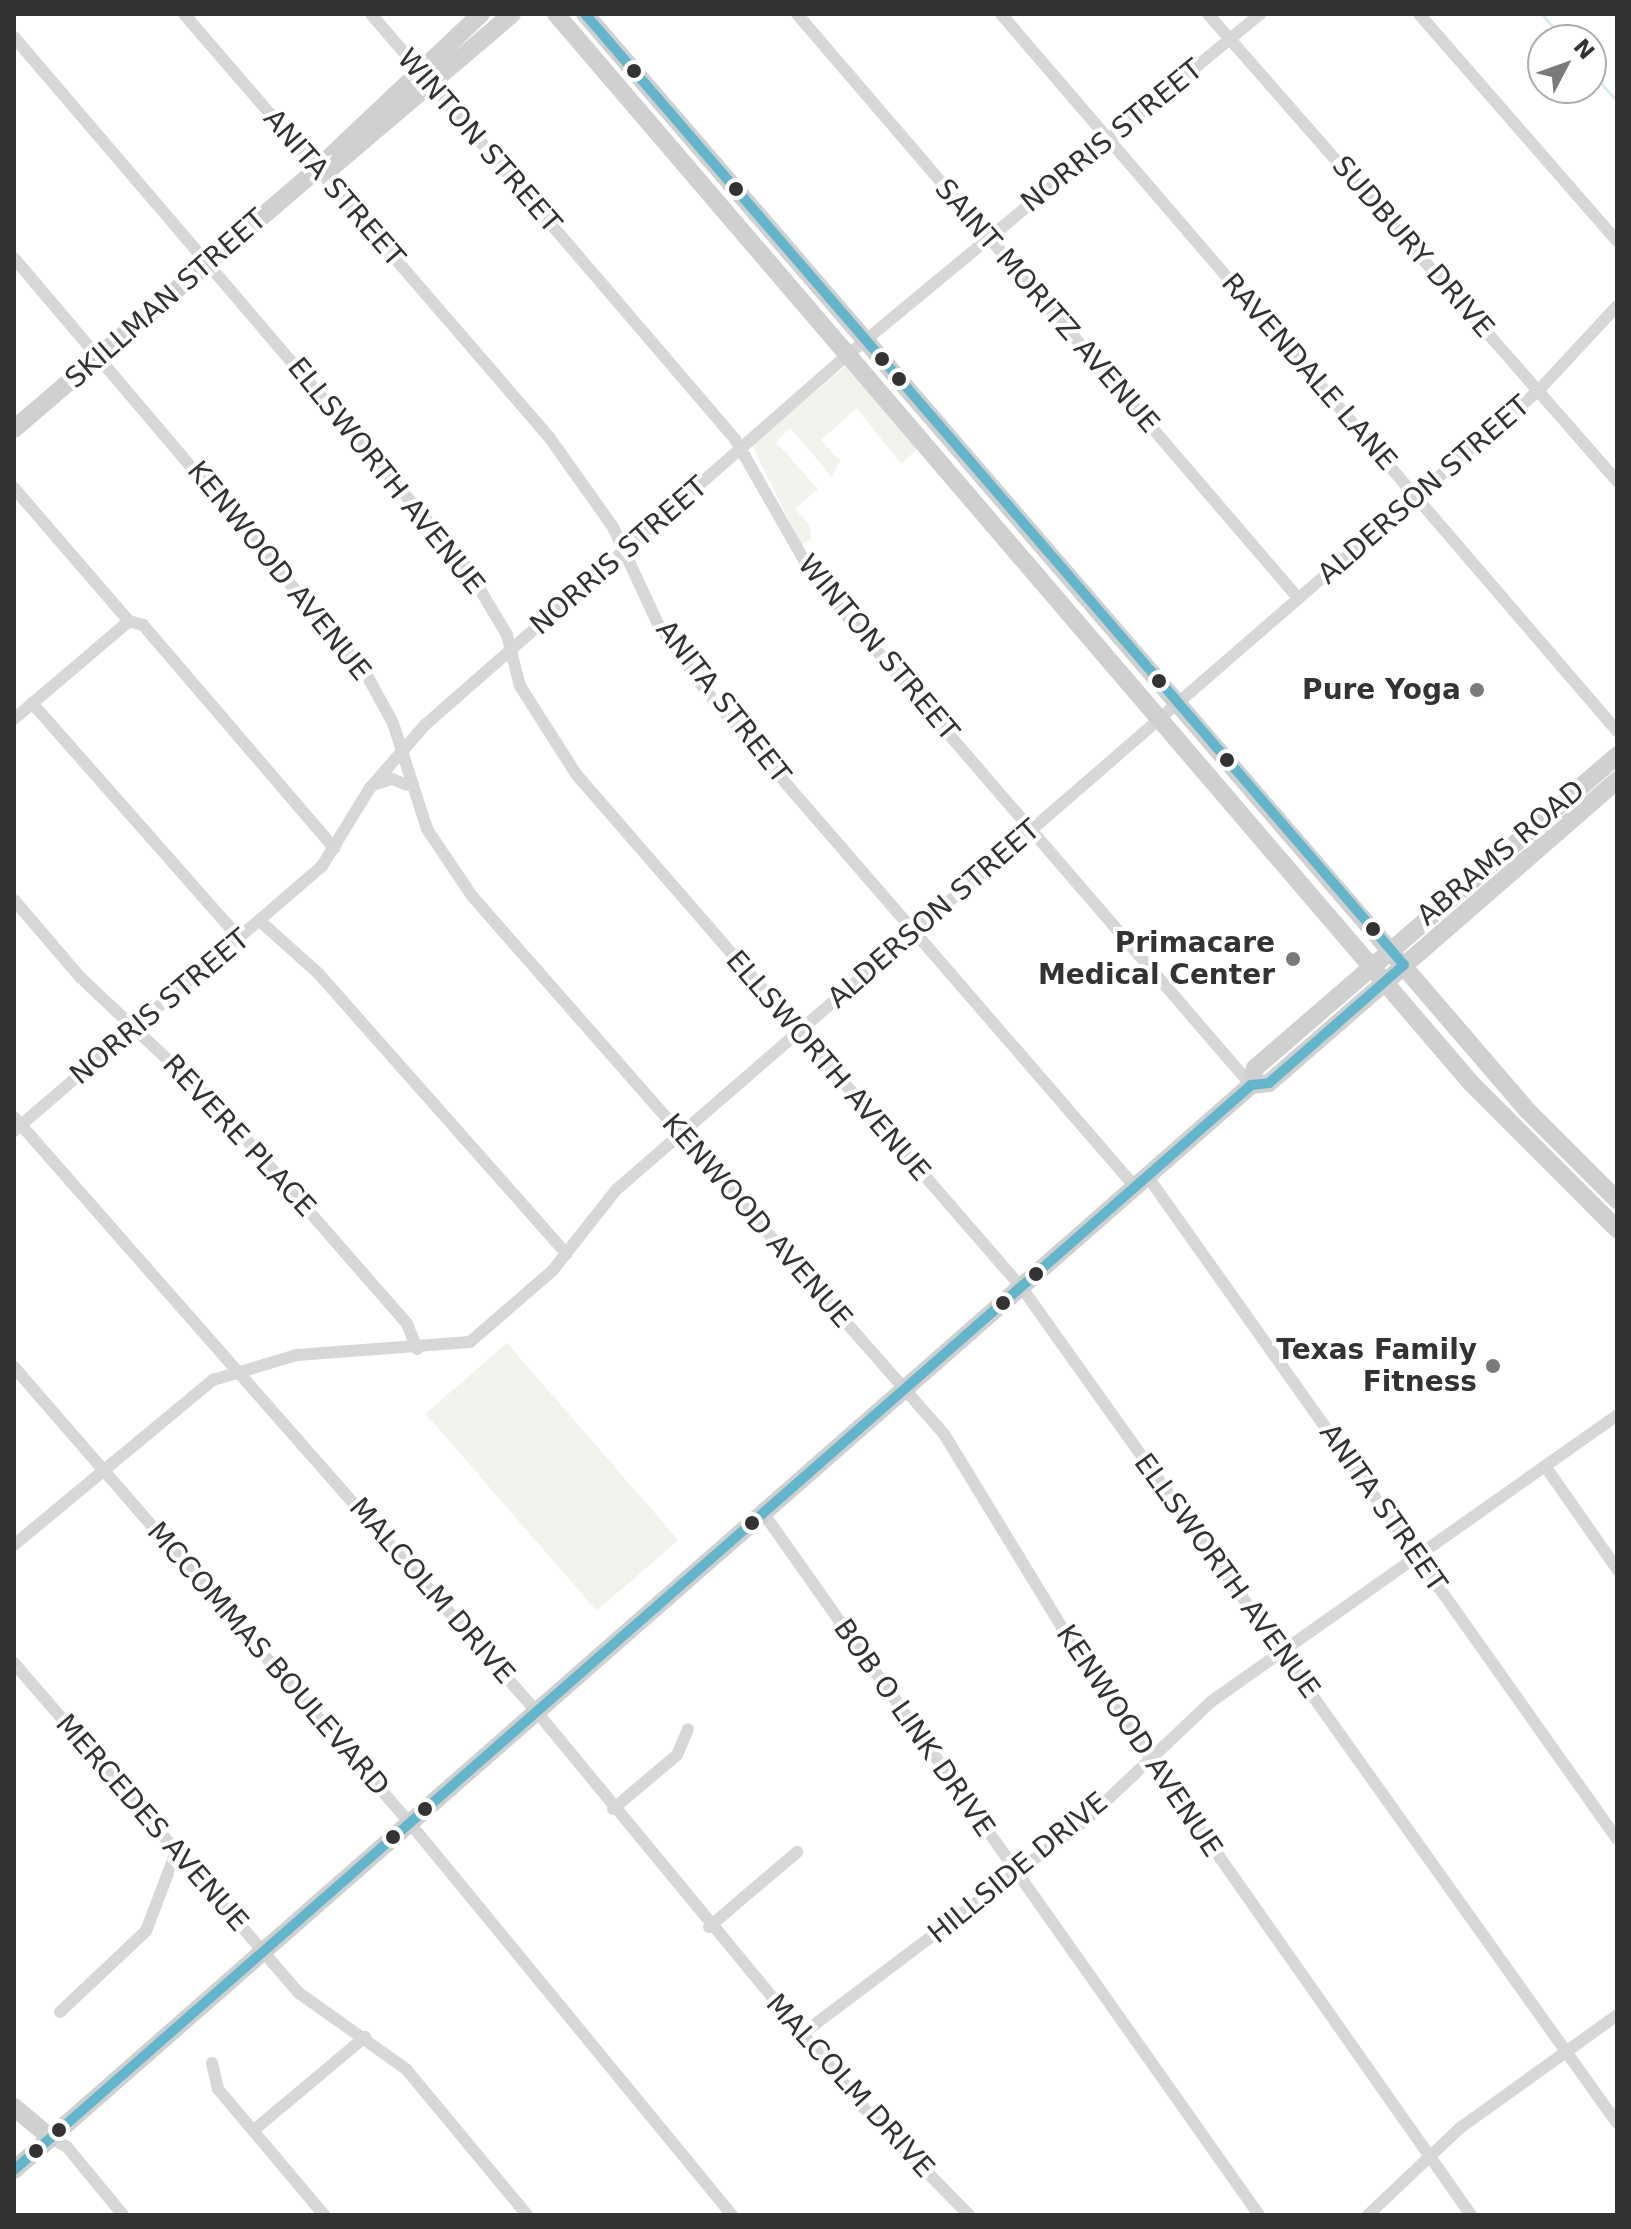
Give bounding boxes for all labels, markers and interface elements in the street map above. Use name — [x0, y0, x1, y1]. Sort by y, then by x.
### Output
north arrow — [1527, 24, 1607, 104]
text: N — [1568, 34, 1599, 64]
street label: WINTON STREET — [390, 42, 568, 240]
street label: NORRIS STREET — [1015, 53, 1209, 219]
unlabelled marker — [626, 63, 642, 79]
street label: ANITA STREET — [256, 102, 412, 274]
street label: SUDBURY DRIVE — [1325, 149, 1501, 345]
street label: SAINT MORITZ AVENUE — [928, 172, 1166, 440]
unlabelled marker — [728, 181, 744, 197]
street label: SKILLMAN STREET — [59, 202, 273, 396]
street label: RAVENDALE LANE — [1214, 267, 1404, 477]
street label: ELLSWORTH AVENUE — [280, 351, 492, 601]
unlabelled marker — [874, 351, 890, 367]
unlabelled marker — [891, 371, 907, 387]
street label: ALDERSON STREET — [1311, 389, 1537, 591]
street label: KENWOOD AVENUE — [180, 455, 378, 687]
street label: NORRIS STREET — [524, 470, 714, 642]
street label: WINTON STREET — [790, 548, 966, 748]
street label: ANITA STREET — [649, 614, 797, 790]
unlabelled marker — [1151, 673, 1167, 689]
place label: Pure Yoga — [1302, 673, 1461, 707]
marker: Pure Yoga — [1468, 681, 1486, 699]
unlabelled marker — [1219, 752, 1235, 768]
street label: ABRAMS ROAD — [1410, 773, 1592, 933]
street label: ALDERSON STREET — [821, 813, 1047, 1015]
unlabelled marker — [1365, 921, 1381, 937]
street label: NORRIS STREET — [64, 922, 256, 1092]
place label: Primacare Medical Center — [1038, 926, 1275, 992]
street label: ELLSWORTH AVENUE — [719, 944, 937, 1188]
marker: Primacare Medical Center — [1282, 948, 1304, 970]
street label: REVERE PLACE — [155, 1048, 323, 1224]
street label: KENWOOD AVENUE — [655, 1107, 859, 1335]
unlabelled marker — [1028, 1266, 1044, 1282]
unlabelled marker — [995, 1295, 1011, 1311]
place label: Texas Family Fitness — [1276, 1333, 1477, 1399]
marker: Texas Family Fitness — [1484, 1357, 1502, 1375]
street label: ANITA STREET — [1312, 1417, 1454, 1599]
street label: ELLSWORTH AVENUE — [1127, 1447, 1327, 1705]
street label: MALCOLM DRIVE — [342, 1491, 522, 1691]
street label: MCCOMMAS BOULEVARD — [140, 1515, 396, 1803]
unlabelled marker — [744, 1515, 760, 1531]
street label: BOB O LINK DRIVE — [826, 1613, 1002, 1843]
street label: KENWOOD AVENUE — [1049, 1619, 1229, 1863]
street label: MERCEDES AVENUE — [49, 1708, 255, 1938]
street label: HILLSIDE DRIVE — [922, 1785, 1114, 1951]
unlabelled marker — [417, 1801, 433, 1817]
unlabelled marker — [385, 1829, 401, 1845]
street label: MALCOLM DRIVE — [759, 1987, 941, 2185]
unlabelled marker — [51, 2122, 67, 2138]
unlabelled marker — [28, 2143, 44, 2159]

